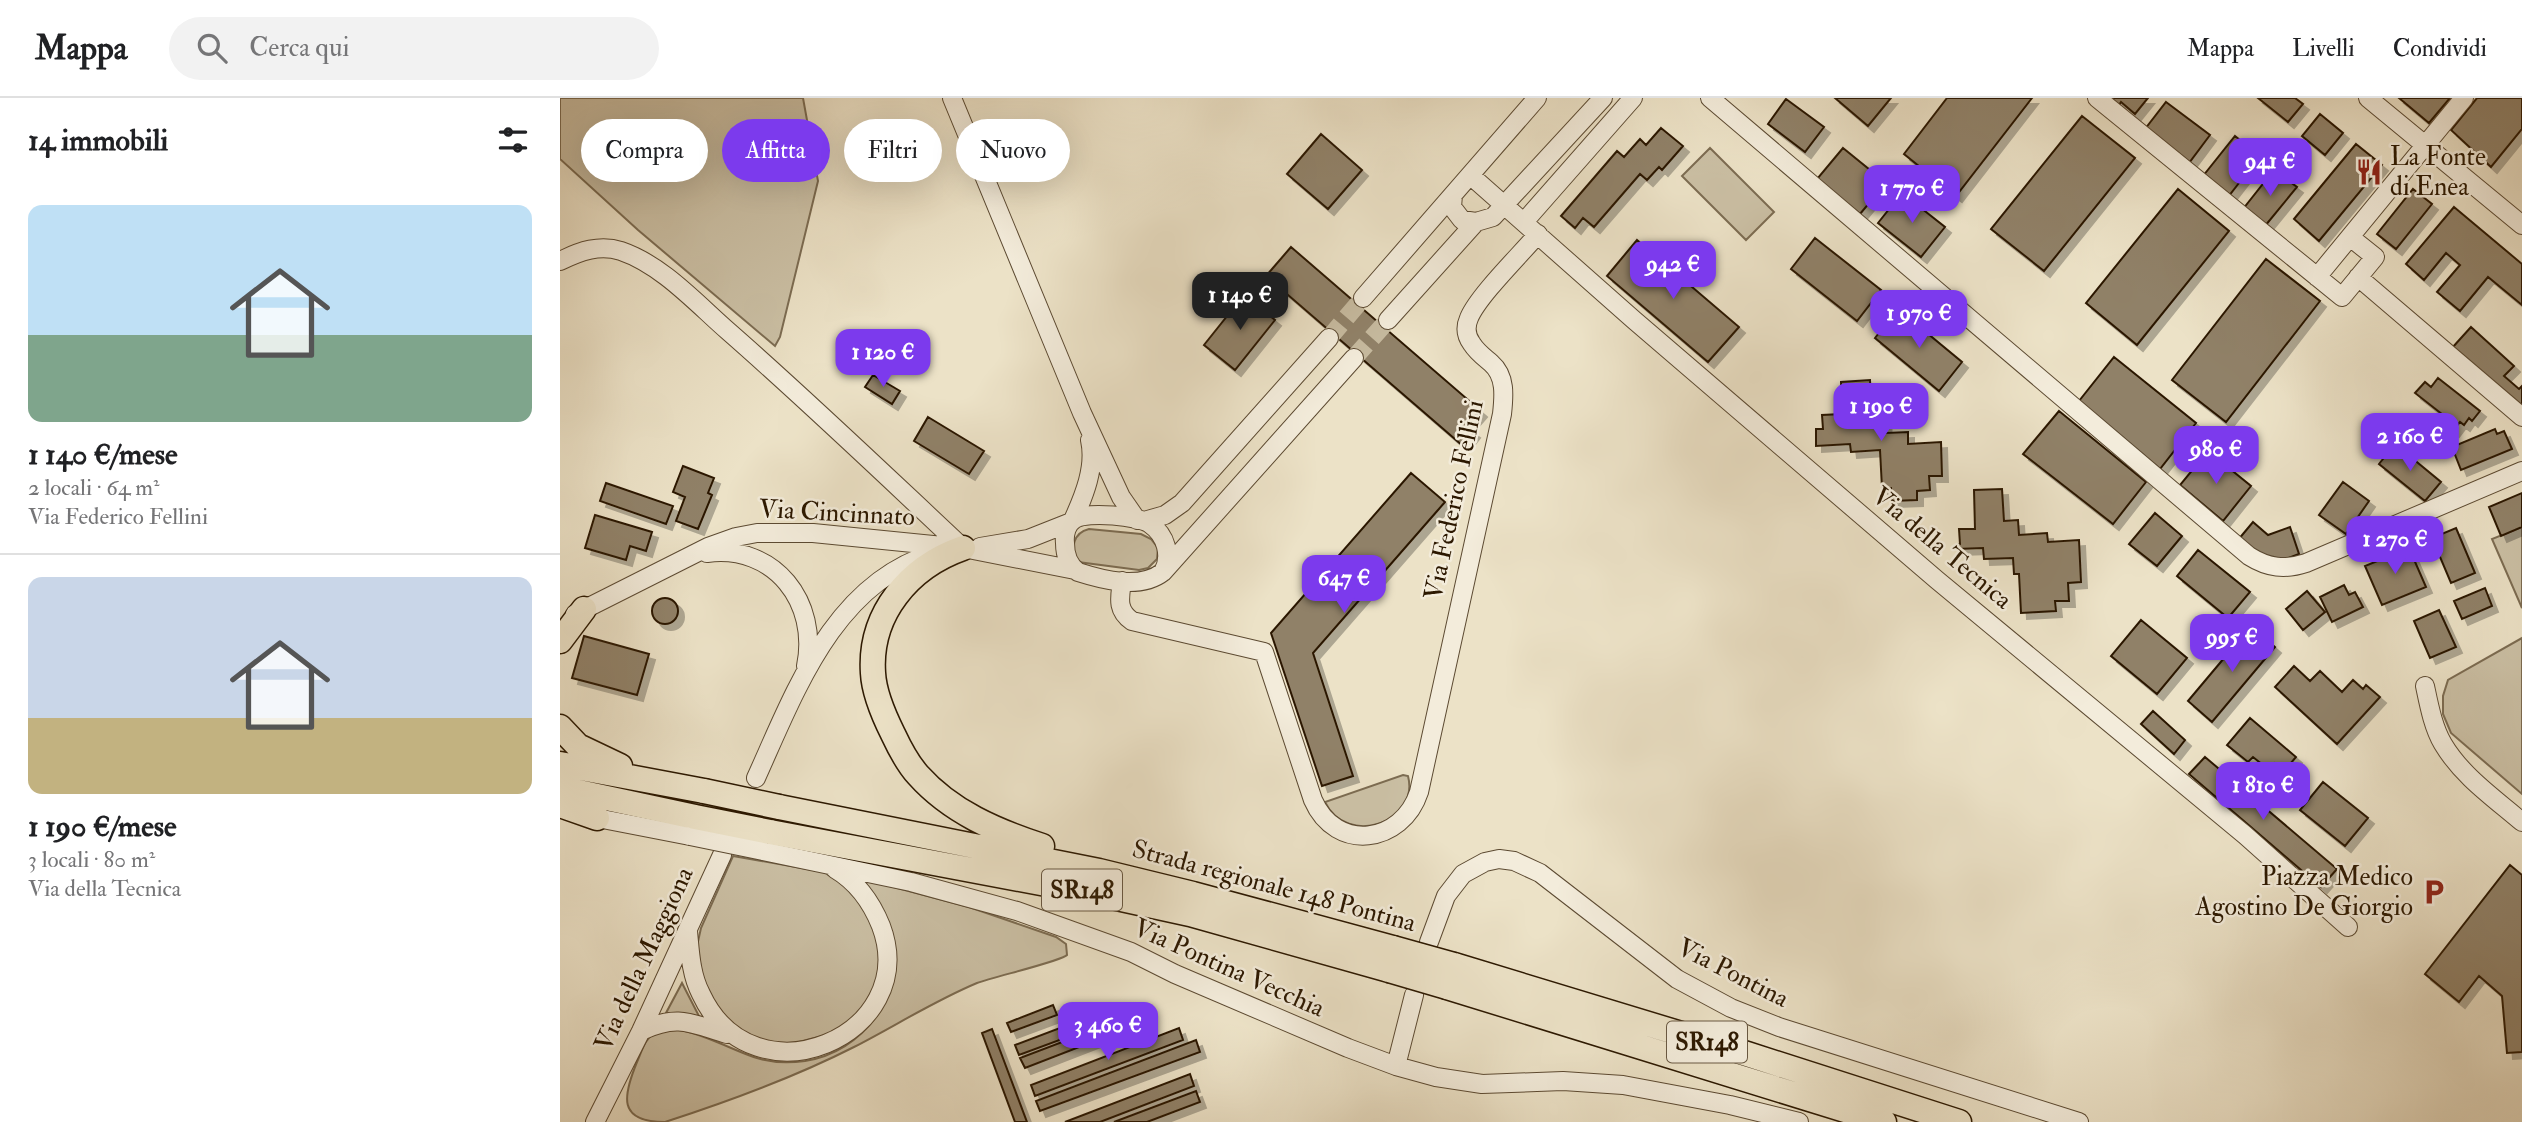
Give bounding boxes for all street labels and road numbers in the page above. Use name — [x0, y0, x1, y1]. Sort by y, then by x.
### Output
street label: Via Federico Fellini — [1417, 397, 1491, 603]
street label: Via della Tecnica — [1865, 480, 2019, 616]
street label: Via Cincinnato — [758, 493, 916, 533]
street label: Strada regionale 148 Pontina — [1129, 833, 1420, 939]
street label: Via della Maggiona — [587, 862, 701, 1056]
road number: SR148 — [1042, 870, 1122, 910]
street label: Via Pontina Vecchia — [1128, 912, 1330, 1025]
street label: Via Pontina — [1672, 931, 1794, 1015]
road number: SR148 — [1667, 1022, 1747, 1062]

